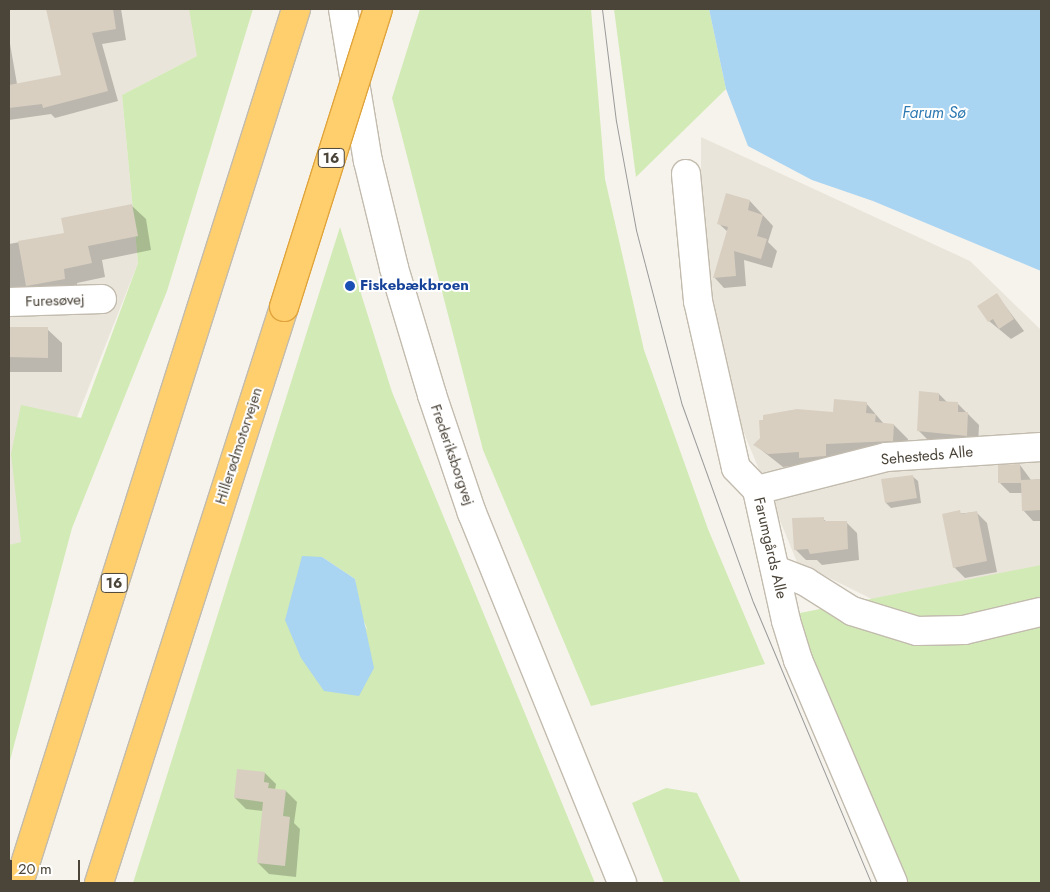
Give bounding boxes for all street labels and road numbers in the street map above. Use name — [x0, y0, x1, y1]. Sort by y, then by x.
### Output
road number: 16 — [317, 146, 345, 170]
street label: Furesøvej — [25, 291, 85, 311]
street label: Hillerødmotorvejen — [212, 385, 266, 507]
street label: Frederiksborgvej — [426, 402, 478, 508]
street label: Sehesteds Alle — [880, 443, 974, 469]
street label: Farumgårds Alle — [750, 496, 790, 600]
road number: 16 — [100, 572, 128, 594]

